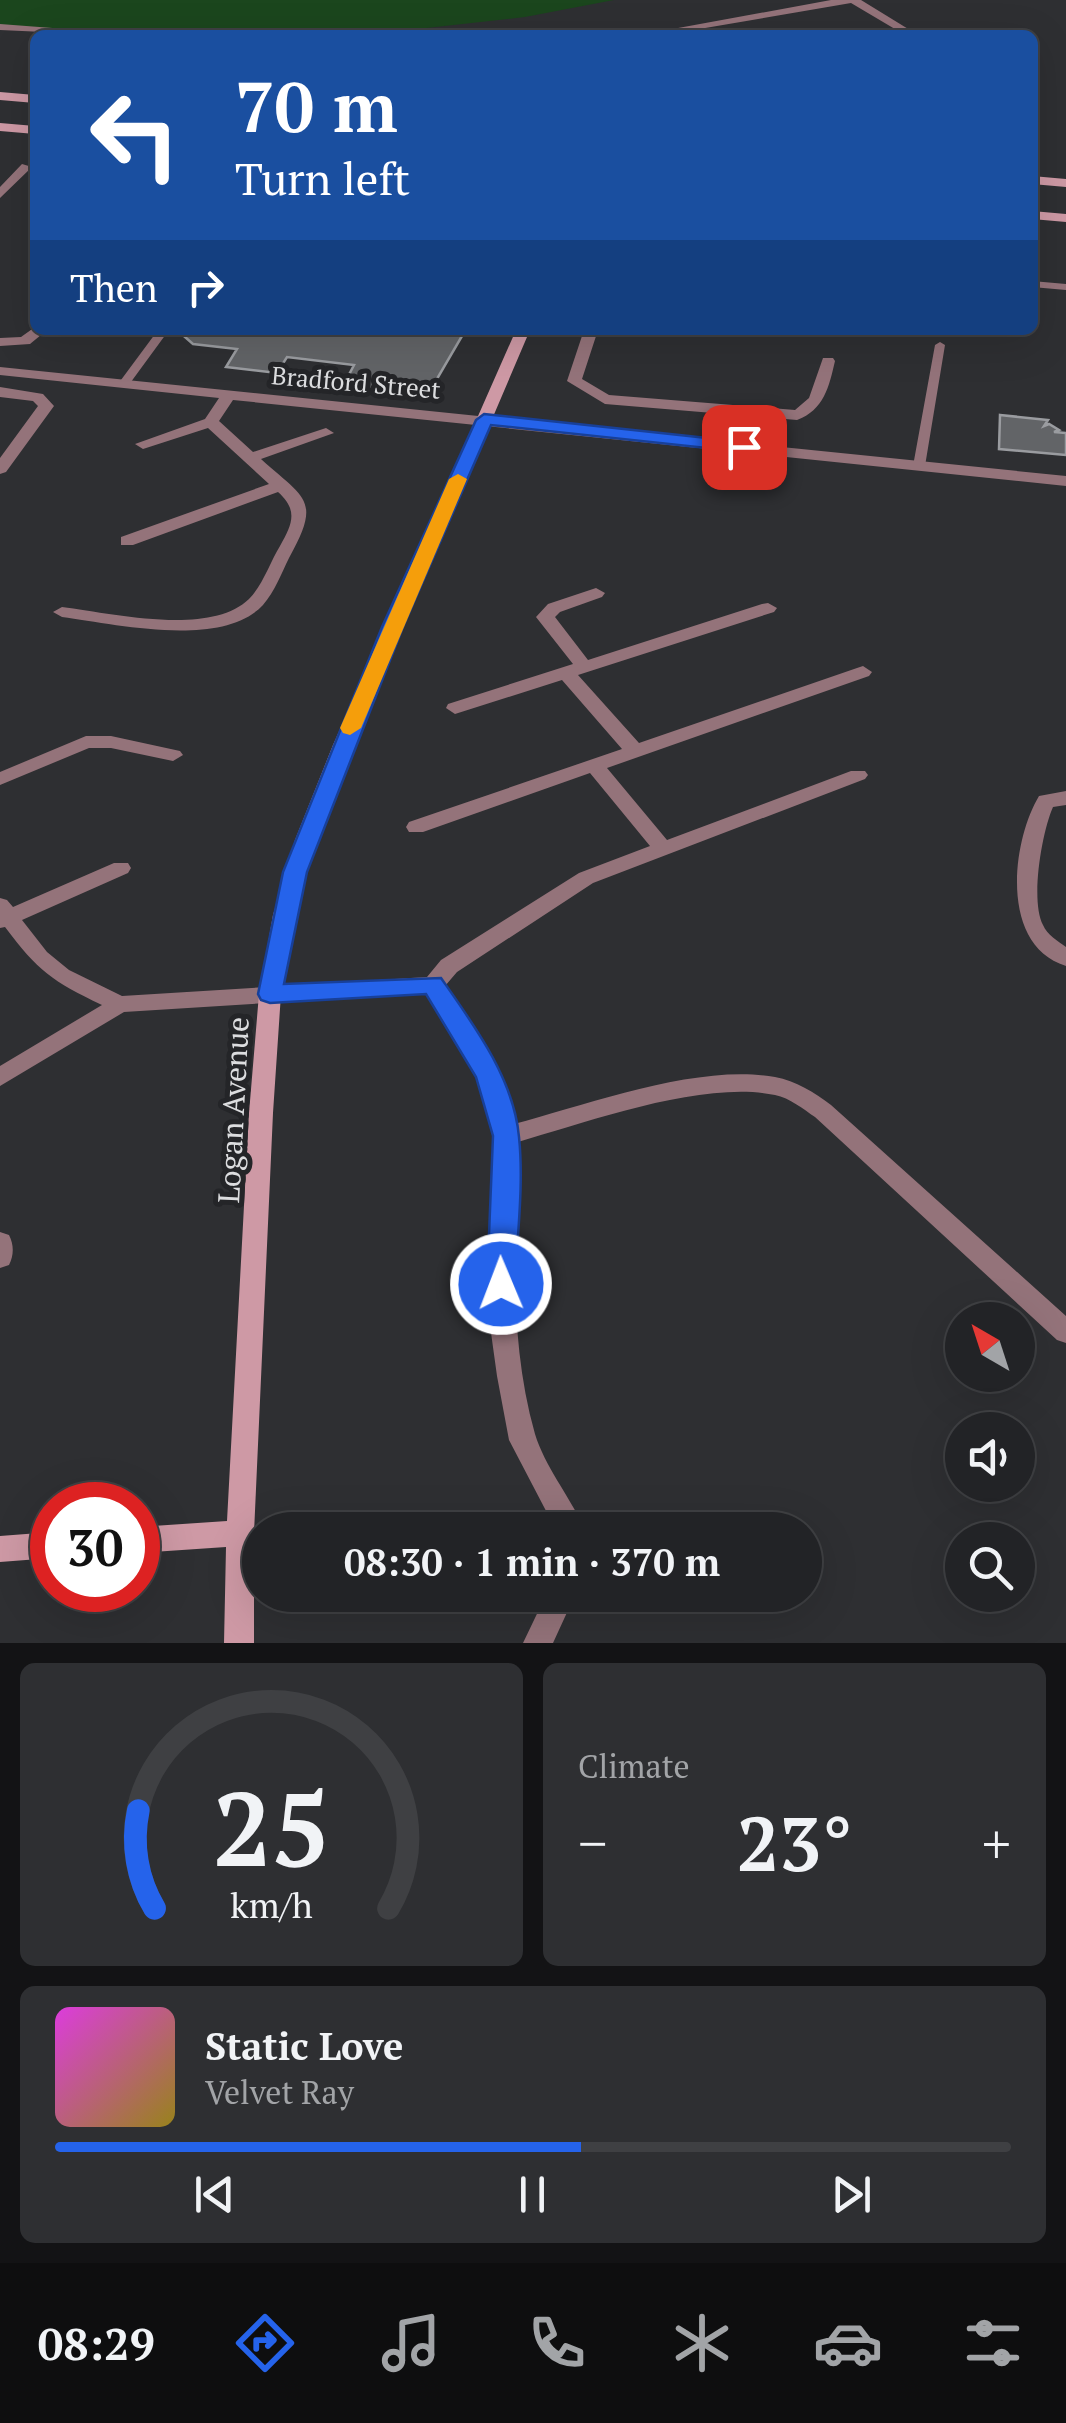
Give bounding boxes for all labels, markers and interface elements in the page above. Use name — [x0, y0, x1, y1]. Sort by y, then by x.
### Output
text: 70 m — [235, 59, 398, 152]
icon: left — [70, 70, 200, 200]
text: Turn left — [235, 148, 410, 208]
icon: right — [178, 260, 233, 315]
text: Then — [70, 263, 158, 313]
street label: Bradford Street — [270, 358, 442, 406]
pin — [702, 405, 787, 490]
icon: arrive — [717, 420, 772, 475]
street label: Logan Avenue — [208, 1016, 258, 1204]
position arrow — [449, 1232, 553, 1336]
north arrow — [945, 1302, 1035, 1392]
map controls — [945, 1302, 1035, 1612]
button: sound — [945, 1412, 1035, 1502]
speed limit sign: 30 — [30, 1482, 160, 1612]
button: search — [945, 1522, 1035, 1612]
text: 08:30 · 1 min · 370 m — [344, 1537, 720, 1587]
text: Climate — [578, 1745, 690, 1787]
text: 25 — [213, 1758, 330, 1896]
text: 23° — [737, 1793, 852, 1892]
text: − — [578, 1806, 607, 1879]
text: + — [982, 1806, 1011, 1879]
text: km/h — [230, 1881, 313, 1928]
text: Static Love — [205, 2021, 403, 2071]
text: Velvet Ray — [205, 2071, 354, 2113]
icon: previous — [187, 2167, 242, 2222]
icon: pause — [505, 2167, 560, 2222]
icon: next — [824, 2167, 879, 2222]
icon: directions — [230, 2308, 300, 2378]
icon: music — [376, 2308, 446, 2378]
icon: phone — [522, 2308, 592, 2378]
icon: climate — [667, 2308, 737, 2378]
icon: car — [813, 2308, 883, 2378]
icon: filters — [958, 2308, 1028, 2378]
text: 08:29 — [38, 2313, 155, 2373]

